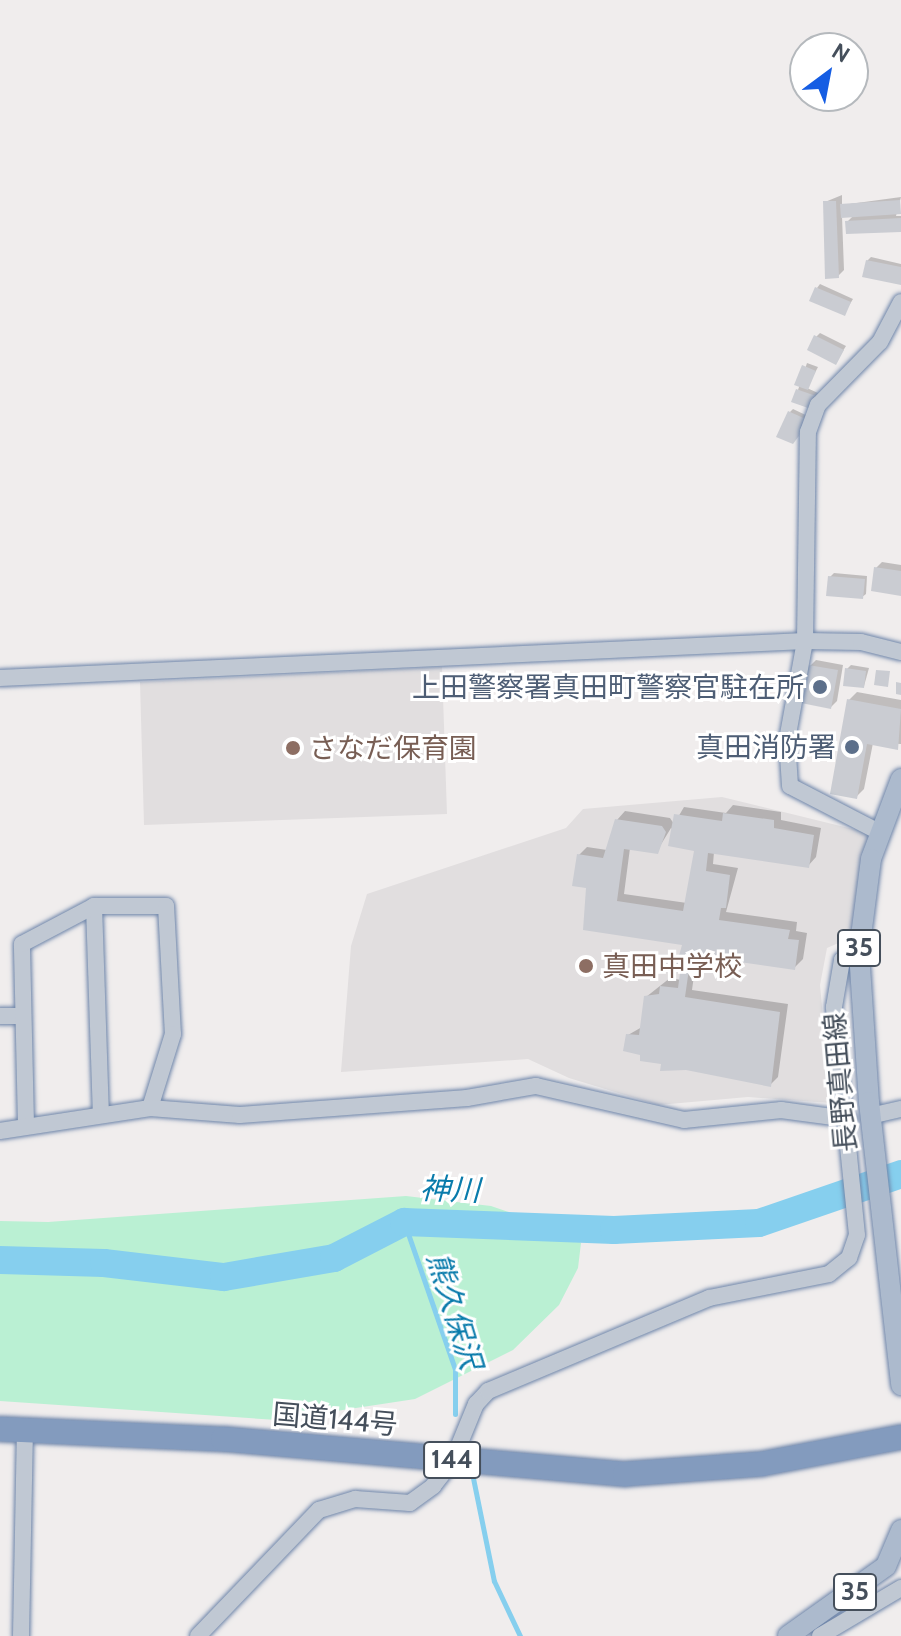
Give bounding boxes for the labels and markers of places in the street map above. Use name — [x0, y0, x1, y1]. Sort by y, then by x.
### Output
place label: 上田警察署真田町警察官駐在所 — [412, 670, 804, 704]
marker: 上田警察署真田町警察官駐在所 — [811, 678, 829, 696]
place label: 真田消防署 — [696, 730, 836, 764]
place label: さなだ保育園 — [309, 731, 477, 765]
marker: 真田消防署 — [843, 738, 861, 756]
marker: さなだ保育園 — [284, 739, 302, 757]
place label: 真田中学校 — [602, 949, 742, 983]
marker: 真田中学校 — [577, 957, 595, 975]

